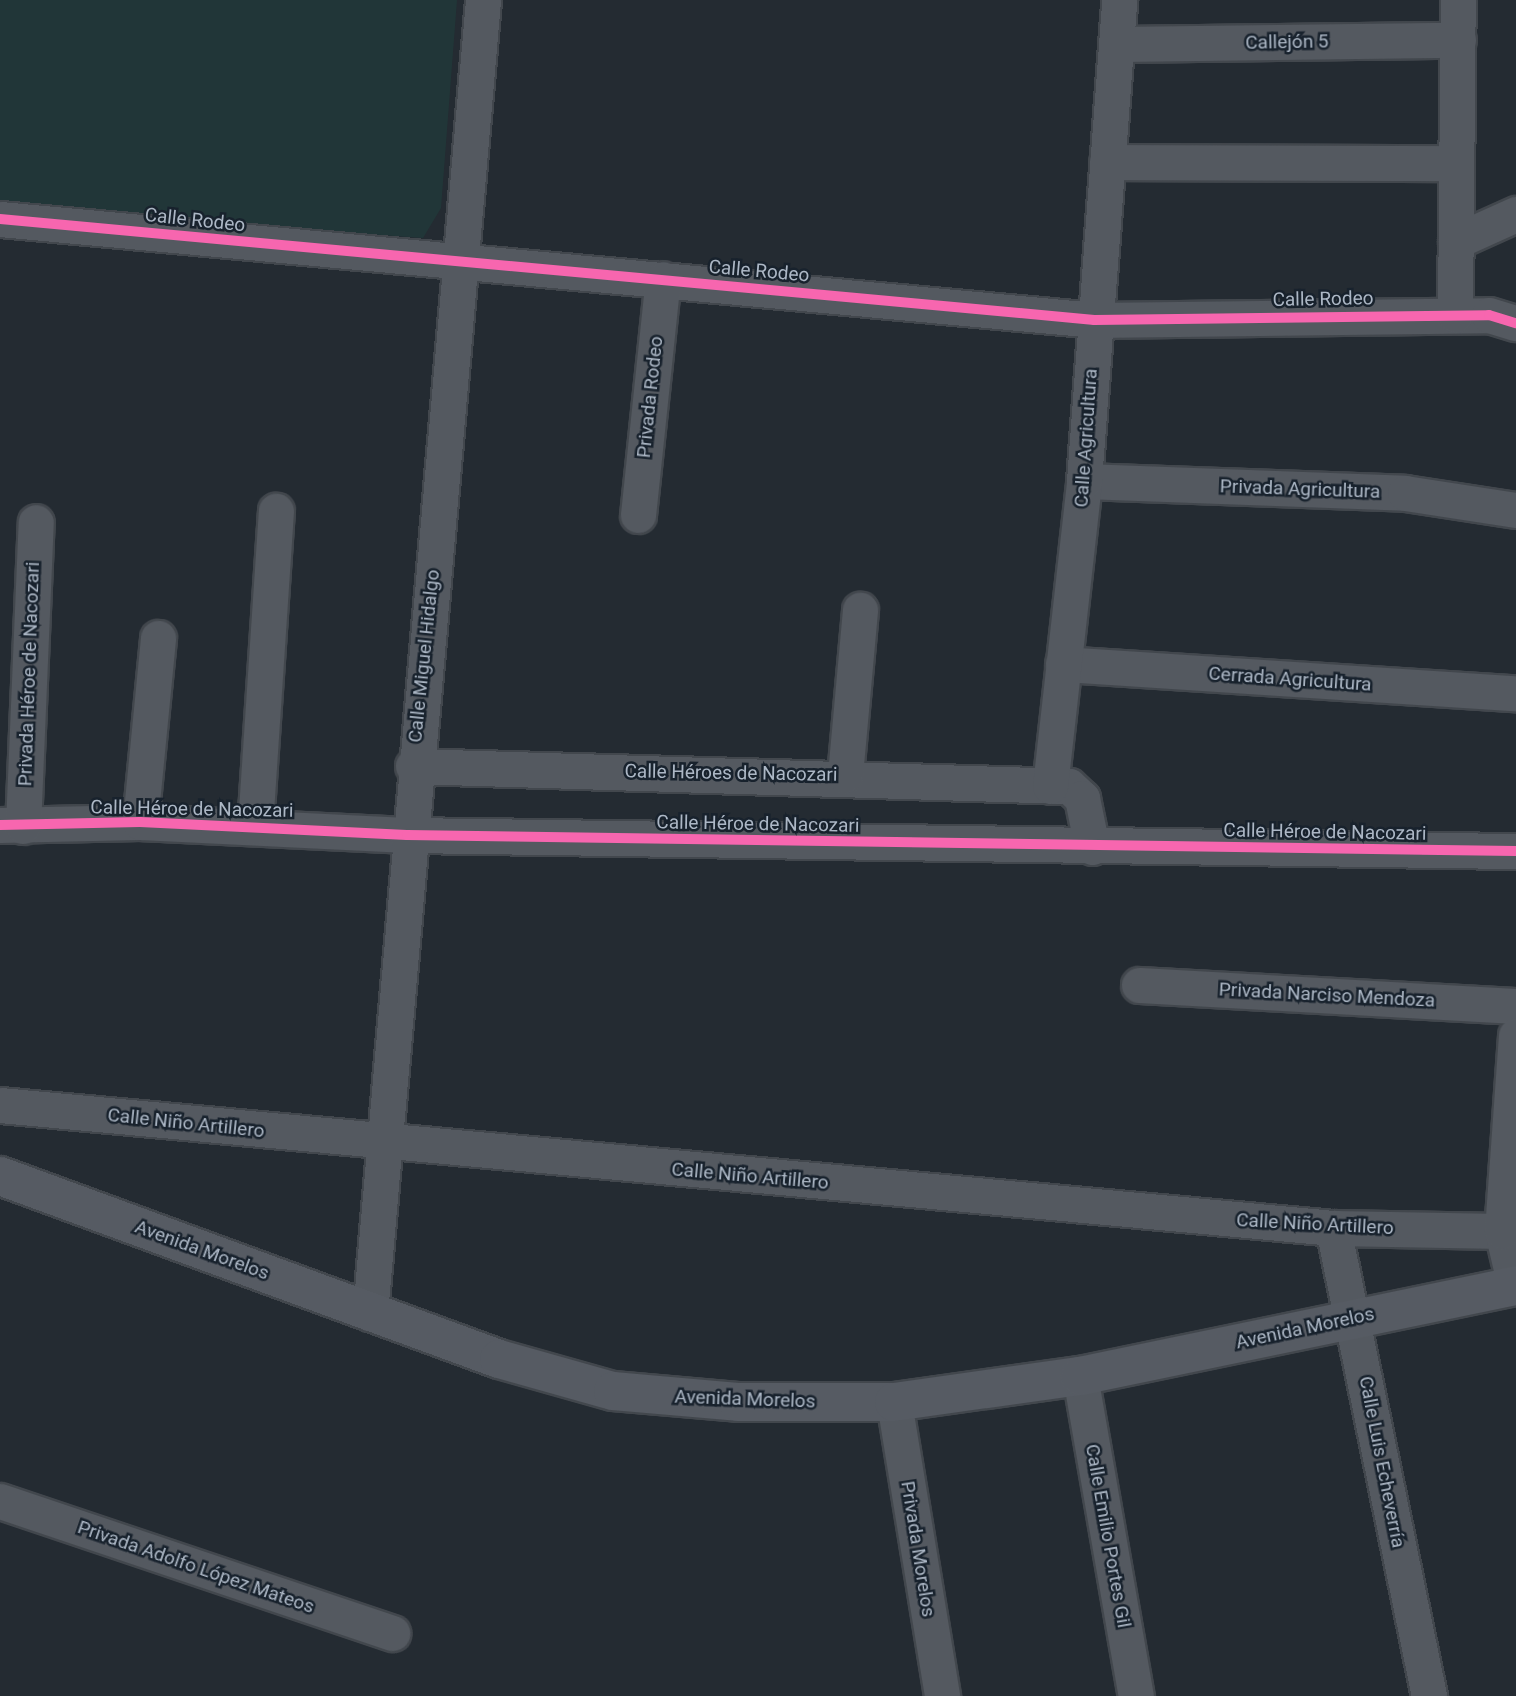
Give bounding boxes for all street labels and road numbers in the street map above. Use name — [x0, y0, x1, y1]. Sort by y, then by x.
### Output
street label: Callejón 5 — [1245, 30, 1329, 54]
street label: Calle Rodeo — [144, 203, 246, 237]
street label: Calle Rodeo — [708, 255, 810, 287]
street label: Calle Rodeo — [1272, 287, 1374, 311]
street label: Privada Rodeo — [632, 335, 668, 459]
street label: Calle Agricultura — [1070, 368, 1102, 508]
street label: Privada Agricultura — [1219, 475, 1381, 503]
street label: Privada Héroe de Nacozari — [14, 561, 44, 787]
street label: Calle Miguel Hidalgo — [404, 568, 444, 744]
street label: Cerrada Agricultura — [1208, 662, 1372, 696]
street label: Calle Héroes de Nacozari — [624, 760, 838, 786]
street label: Calle Héroe de Nacozari — [90, 796, 294, 822]
street label: Calle Héroe de Nacozari — [656, 811, 860, 837]
street label: Calle Héroe de Nacozari — [1223, 819, 1427, 845]
street label: Privada Narciso Mendoza — [1218, 978, 1436, 1012]
street label: Calle Niño Artillero — [106, 1103, 266, 1143]
street label: Calle Niño Artillero — [671, 1158, 829, 1194]
street label: Calle Niño Artillero — [1236, 1208, 1394, 1240]
street label: Avenida Morelos — [132, 1215, 272, 1285]
street label: Avenida Morelos — [1234, 1302, 1376, 1354]
street label: Calle Luis Echeverría — [1354, 1374, 1410, 1550]
street label: Avenida Morelos — [674, 1385, 816, 1413]
street label: Calle Emilio Portes Gil — [1081, 1442, 1135, 1630]
street label: Privada Morelos — [896, 1479, 940, 1619]
street label: Privada Adolfo López Mateos — [75, 1516, 317, 1618]

